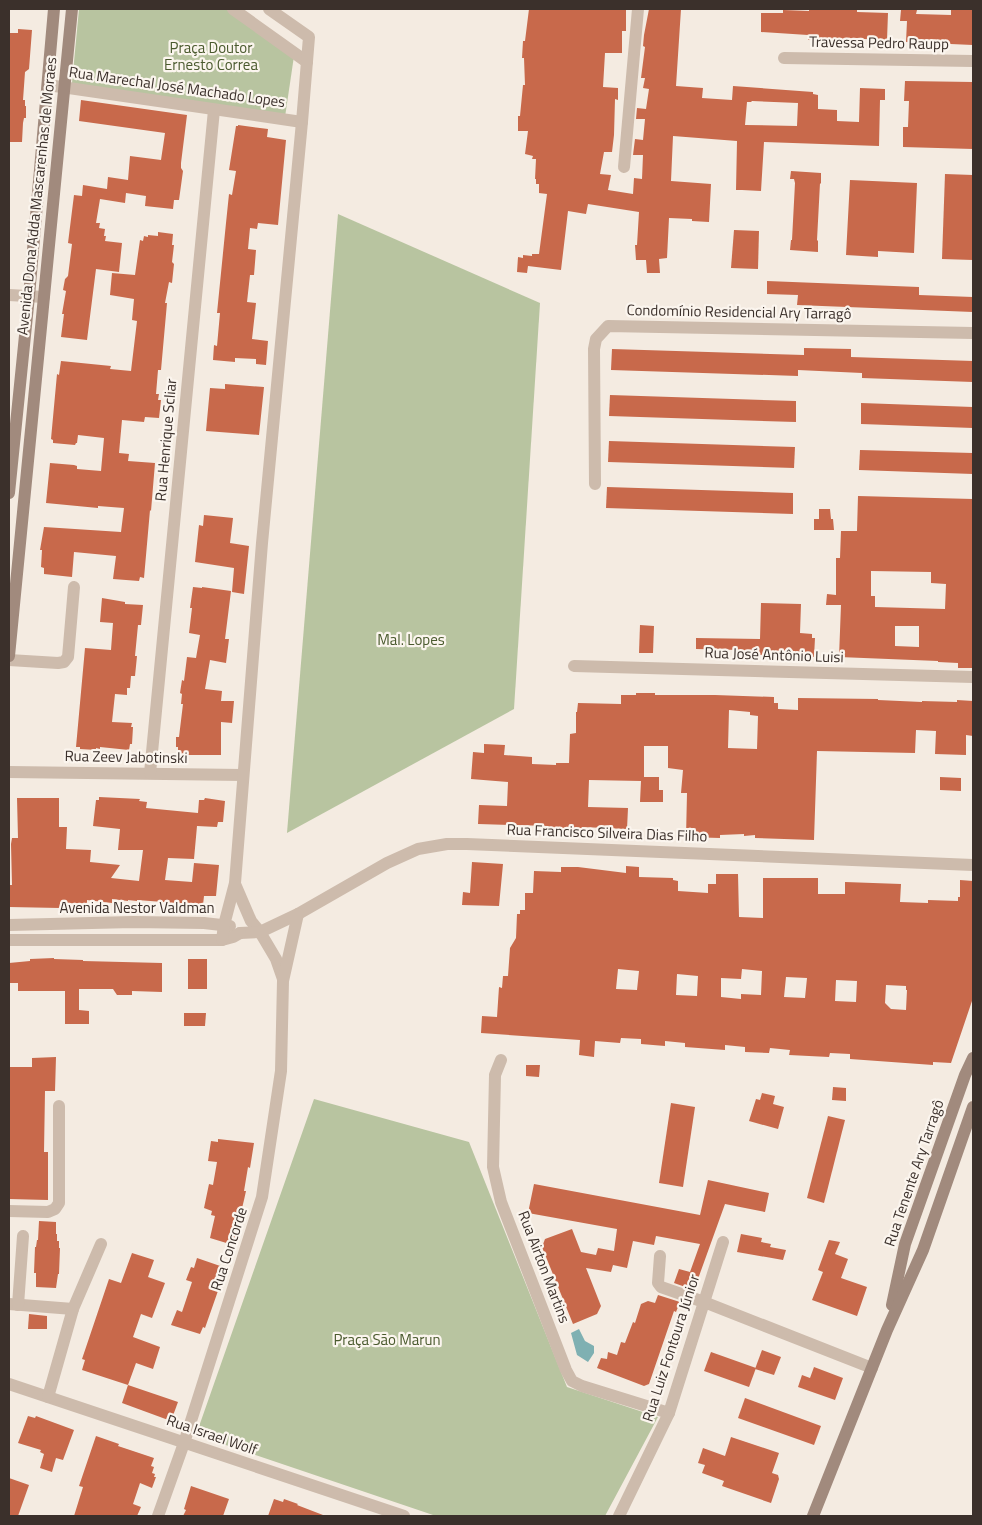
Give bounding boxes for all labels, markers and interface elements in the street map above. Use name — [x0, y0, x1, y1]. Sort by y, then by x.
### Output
street label: Travessa Pedro Raupp — [809, 30, 949, 55]
park label: Praça Doutor Ernesto Correa — [164, 36, 258, 76]
street label: Avenida Dona Adda Mascarenhas de Moraes — [10, 56, 63, 336]
street label: Rua Marechal José Machado Lopes — [67, 60, 287, 113]
street label: Condomínio Residencial Ary Tarragô — [626, 298, 852, 325]
street label: Rua Henrique Scliar — [149, 378, 182, 502]
park label: Mal. Lopes — [377, 628, 445, 651]
street label: Rua José Antônio Luisi — [704, 641, 844, 668]
street label: Rua Zeev Jabotinski — [64, 744, 188, 769]
street label: Rua Francisco Silveira Dias Filho — [506, 818, 708, 848]
street label: Avenida Nestor Valdman — [59, 896, 215, 919]
street label: Rua Tenente Ary Tarragô — [878, 1096, 950, 1249]
street label: Rua Concorde — [204, 1204, 253, 1294]
street label: Rua Airton Martins — [512, 1207, 576, 1326]
street label: Rua Luiz Fontoura Júnior — [636, 1271, 705, 1425]
park label: Praça São Marun — [333, 1328, 441, 1351]
street label: Rua Israel Wolf — [163, 1408, 261, 1461]

